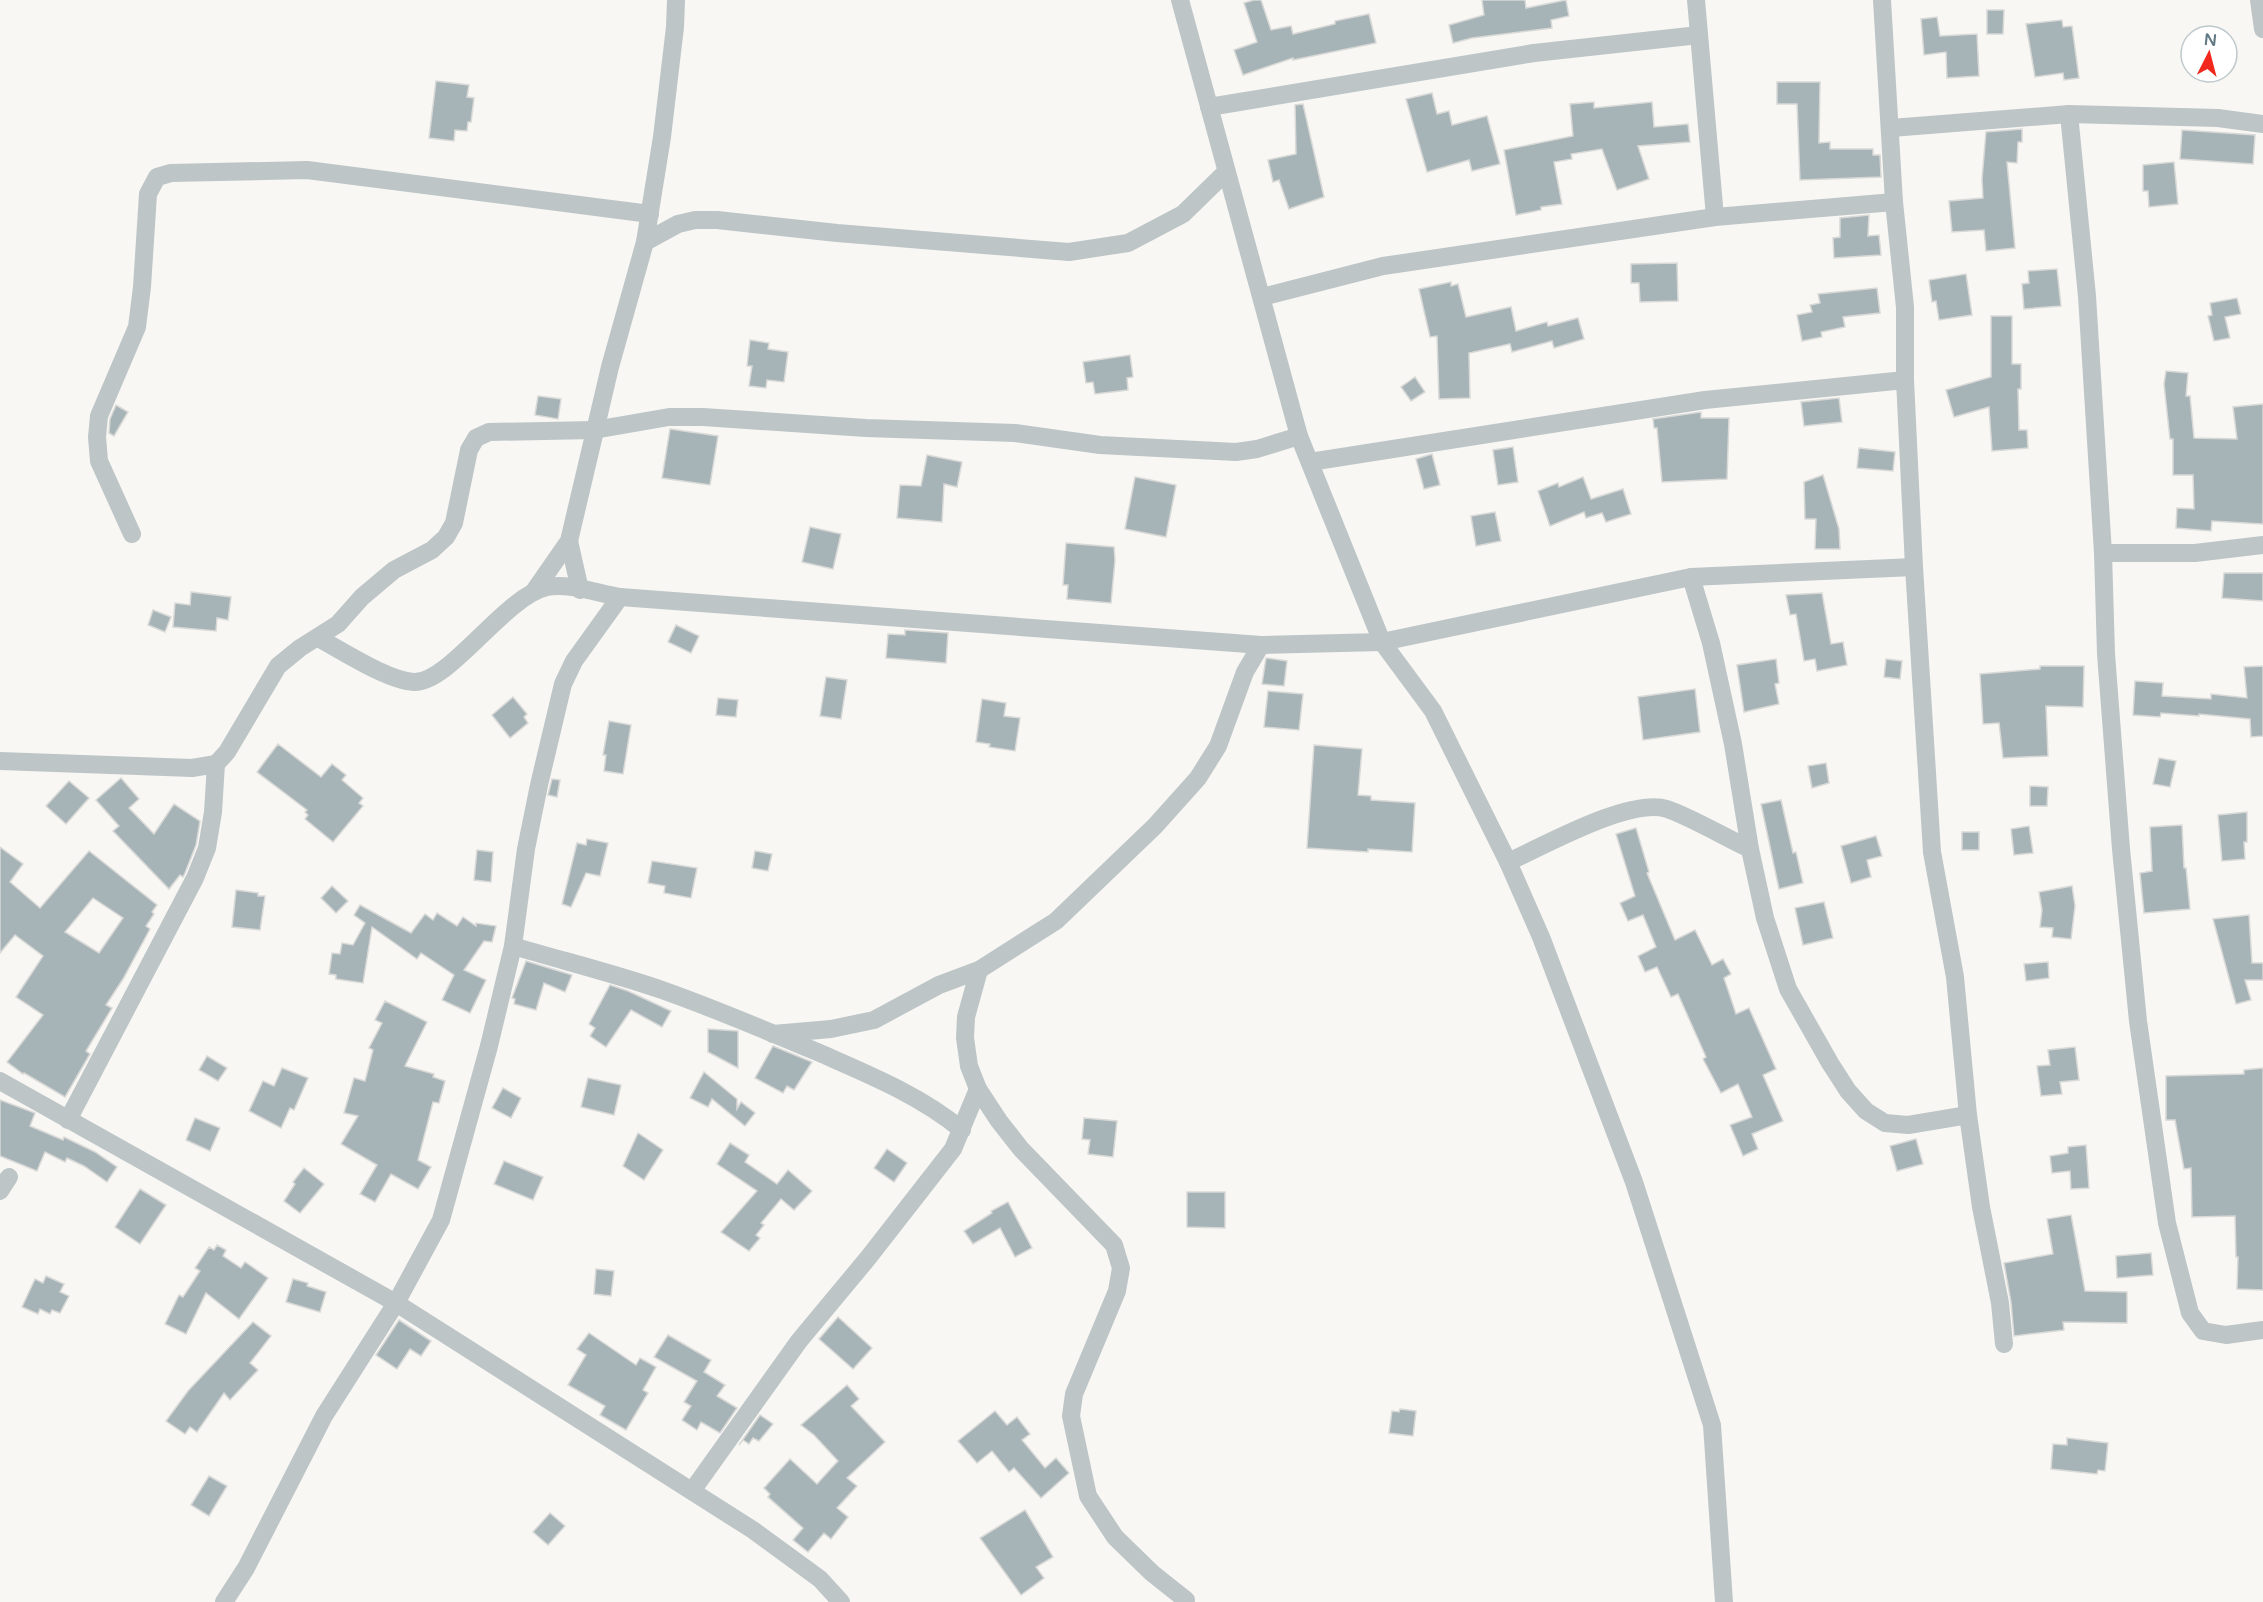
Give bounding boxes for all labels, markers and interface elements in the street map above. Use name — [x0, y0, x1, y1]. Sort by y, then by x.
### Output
north arrow — [2179, 24, 2239, 84]
text: N — [2203, 29, 2218, 51]

